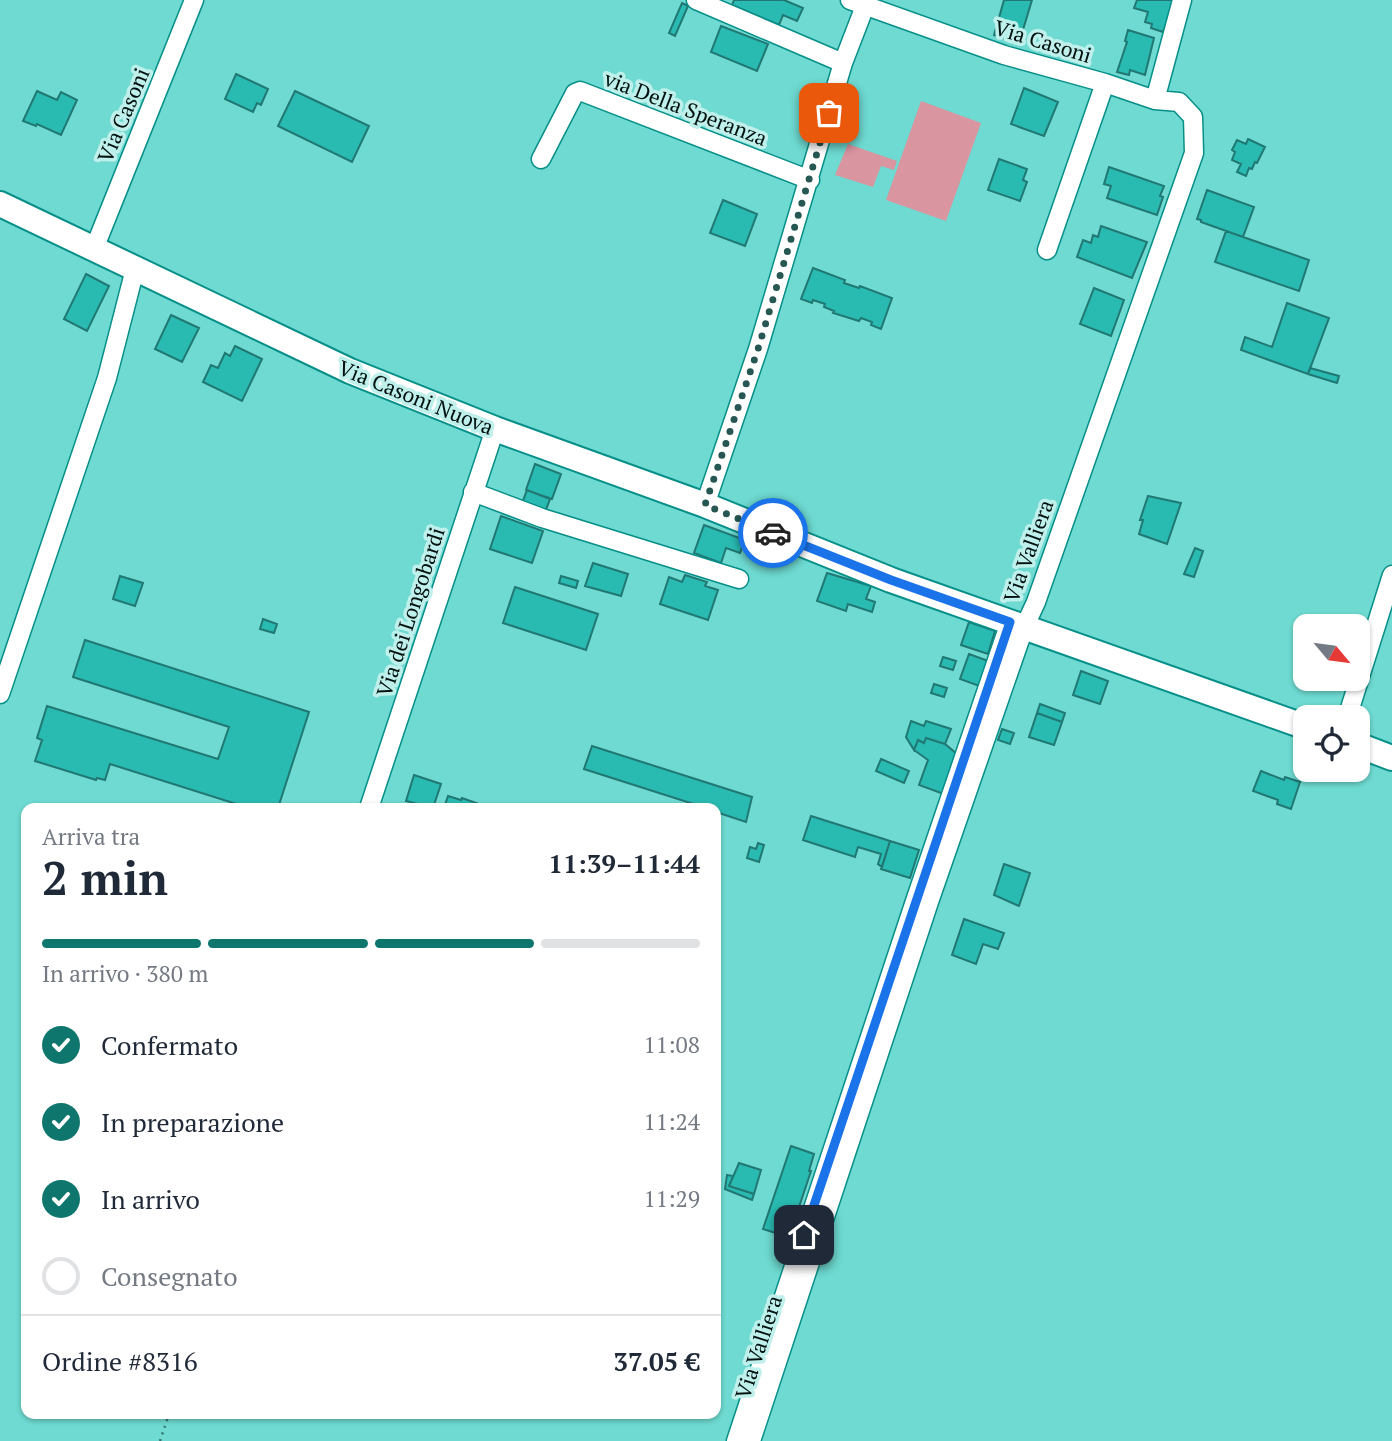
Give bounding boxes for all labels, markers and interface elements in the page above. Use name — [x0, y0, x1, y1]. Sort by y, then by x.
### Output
street label: Via Casoni — [991, 13, 1095, 69]
street label: Via Casoni — [91, 63, 155, 167]
street label: via Della Speranza — [600, 64, 772, 152]
pin — [799, 83, 859, 143]
icon: bag — [810, 94, 848, 132]
street label: Via Casoni Nuova — [334, 353, 498, 441]
street label: Via Valliera — [997, 495, 1060, 606]
courier — [738, 498, 808, 568]
icon: car — [754, 514, 792, 552]
street label: Via dei Longobardi — [369, 524, 451, 700]
north arrow — [1293, 614, 1370, 691]
map controls — [1293, 614, 1370, 782]
button: locate — [1293, 705, 1370, 782]
text: Arriva tra — [42, 821, 140, 852]
text: 11:39–11:44 — [548, 846, 700, 880]
text: 2 min — [42, 847, 168, 908]
text: In arrivo · 380 m — [42, 958, 208, 989]
icon: check — [42, 1026, 80, 1064]
text: Confermato — [101, 1028, 238, 1062]
text: 11:08 — [643, 1029, 700, 1060]
icon: check — [42, 1103, 80, 1141]
text: In preparazione — [101, 1105, 284, 1139]
text: 11:24 — [643, 1106, 700, 1137]
icon: check — [42, 1180, 80, 1218]
text: In arrivo — [101, 1182, 200, 1216]
text: 11:29 — [643, 1183, 700, 1214]
pin — [774, 1205, 834, 1265]
icon: home — [785, 1216, 823, 1254]
text: Consegnato — [101, 1259, 238, 1293]
street label: Via Valliera — [728, 1291, 788, 1402]
text: Ordine #8316 — [42, 1344, 198, 1378]
text: 37.05 € — [613, 1344, 700, 1378]

